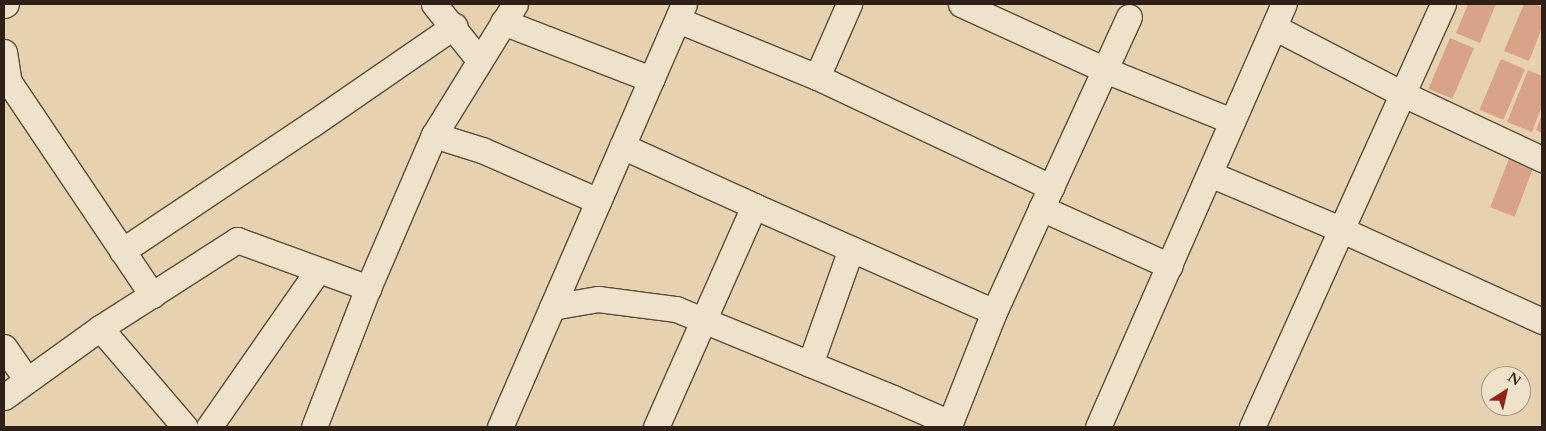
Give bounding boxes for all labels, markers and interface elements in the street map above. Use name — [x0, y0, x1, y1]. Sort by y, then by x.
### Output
north arrow — [1481, 366, 1531, 416]
text: N — [1504, 368, 1525, 390]

